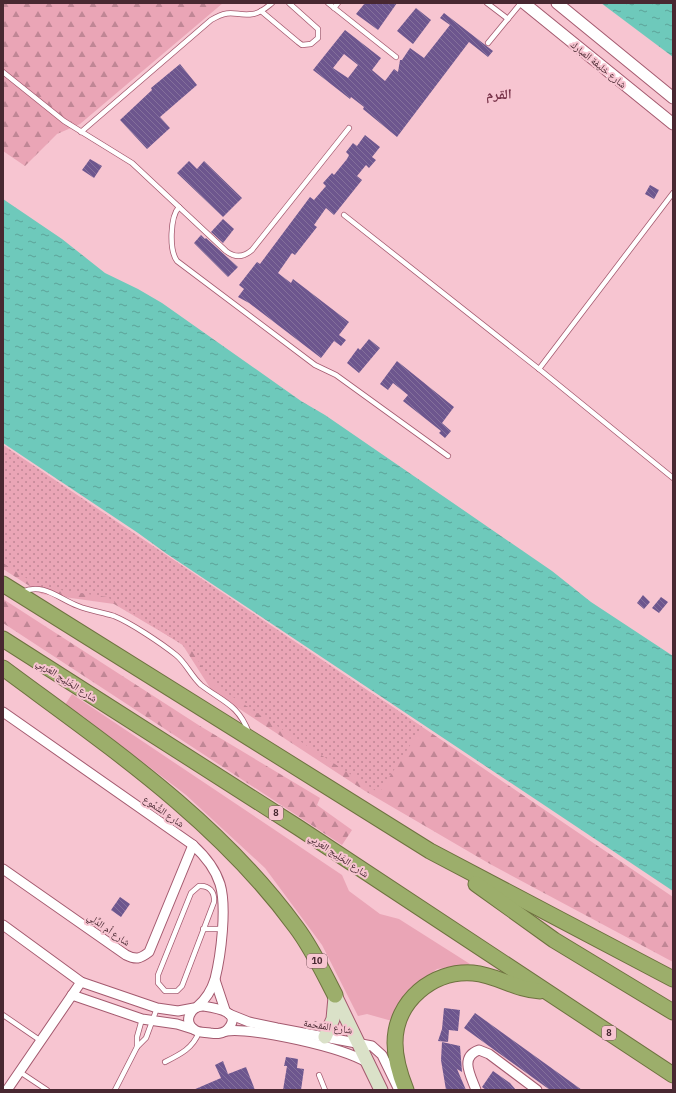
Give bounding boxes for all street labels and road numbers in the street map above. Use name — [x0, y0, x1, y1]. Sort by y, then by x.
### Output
street label: شارع خليفة المبارك — [568, 38, 630, 91]
street label: شارع الخَلِيج العَربِي — [33, 656, 100, 706]
street label: شارع الشُّمُوع — [141, 793, 187, 831]
road number: 8 — [269, 806, 283, 820]
street label: شارع الخَلِيج العَربِي — [305, 830, 372, 882]
street label: شارع أم الدِّلِي — [84, 910, 133, 950]
road number: 10 — [307, 954, 327, 968]
street label: شارع المَقحَمة — [303, 1016, 354, 1037]
road number: 8 — [602, 1026, 616, 1040]

